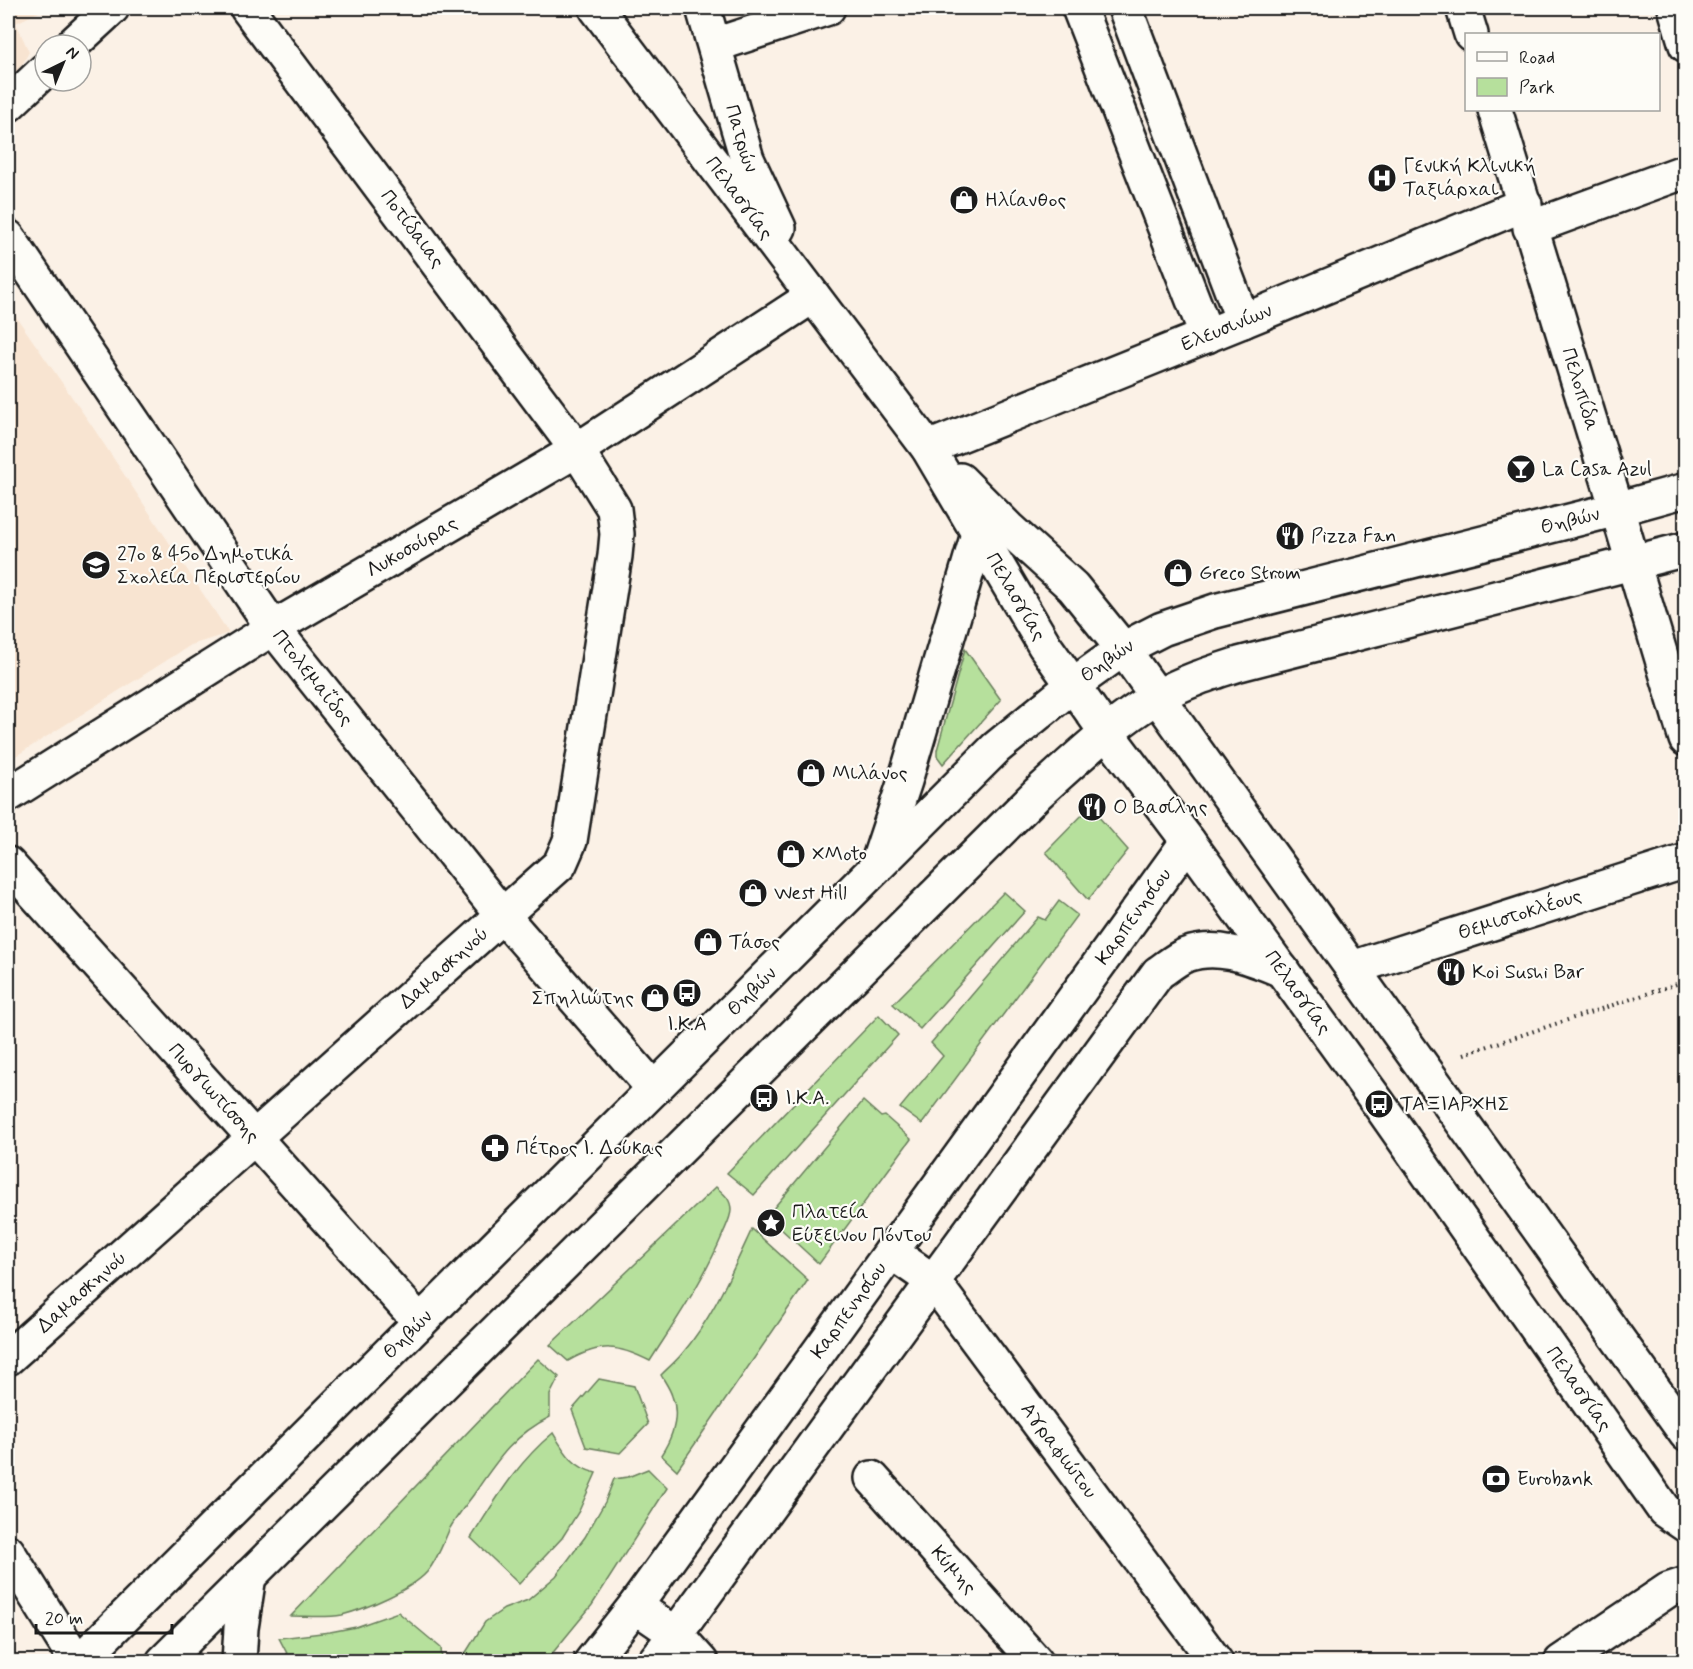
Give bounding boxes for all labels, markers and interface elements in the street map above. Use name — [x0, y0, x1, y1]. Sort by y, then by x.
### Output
north arrow — [33, 33, 93, 93]
legend — [1465, 33, 1660, 111]
text: N — [61, 42, 83, 64]
text: Road — [1519, 46, 1555, 70]
text: Park — [1519, 76, 1555, 100]
street label: Πατρών — [718, 101, 765, 177]
street label: Πελασγίας — [699, 151, 780, 245]
place label: Γενική Κλινική Ταξιάρχαι — [1403, 153, 1536, 203]
hospital icon: Γενική Κλινική Ταξιάρχαι — [1366, 162, 1398, 194]
street label: Ποτίδαιας — [374, 184, 451, 274]
shop icon: Ηλίανθος — [948, 184, 980, 216]
place label: Ηλίανθος — [985, 187, 1067, 214]
street label: Ελευσινίων — [1177, 297, 1276, 358]
street label: Πελοπίδα — [1555, 344, 1606, 434]
bar icon: La Casa Azul — [1505, 453, 1537, 485]
place label: La Casa Azul — [1542, 456, 1652, 483]
street label: Θηβών — [1538, 500, 1603, 541]
street label: Λυκοσούρας — [361, 509, 462, 584]
restaurant icon: Pizza Fan — [1274, 520, 1306, 552]
place label: Pizza Fan — [1311, 523, 1396, 550]
place label: 27ο & 45ο Δημοτικά Σχολεία Περιστερίου — [117, 541, 300, 591]
street label: Πελασγίας — [979, 548, 1053, 646]
school or university icon: 27ο & 45ο Δημοτικά Σχολεία Περιστερίου — [80, 549, 112, 581]
shop icon: Greco Strom — [1162, 557, 1194, 589]
place label: Greco Strom — [1199, 560, 1301, 587]
street label: Πτολεμαΐδος — [266, 624, 360, 732]
street label: Θηβών — [1075, 632, 1139, 689]
shop icon: Μιλάνος — [795, 757, 827, 789]
place label: Μιλάνος — [832, 760, 908, 787]
restaurant icon: Ο Βασίλης — [1076, 791, 1108, 823]
place label: Ο Βασίλης — [1113, 794, 1208, 821]
shop icon: XMoto — [775, 838, 807, 870]
place label: XMoto — [812, 841, 867, 868]
street label: Καρπενησίου — [1089, 862, 1178, 971]
shop icon: West Hill — [737, 877, 769, 909]
place label: West Hill — [774, 880, 847, 907]
street label: Θεμιστοκλέους — [1454, 882, 1585, 947]
street label: Δαμασκηνού — [393, 921, 495, 1015]
shop icon: Τάσος — [692, 926, 724, 958]
place label: Τάσος — [729, 929, 780, 956]
street label: Πελασγίας — [1258, 945, 1338, 1040]
restaurant icon: Koi Sushi Bar — [1435, 956, 1467, 988]
place label: Koi Sushi Bar — [1472, 959, 1585, 986]
street label: Θηβών — [721, 960, 783, 1022]
bus stop icon: Ι.Κ.Α — [671, 977, 703, 1009]
shop icon: Σπηλιώτης — [639, 982, 671, 1014]
place label: Σπηλιώτης — [532, 985, 634, 1012]
place label: Ι.Κ.Α — [667, 1011, 707, 1038]
street label: Πυργιωτίσσης — [162, 1037, 266, 1149]
bus stop icon: Ι.Κ.Α. — [748, 1082, 780, 1114]
place label: Ι.Κ.Α. — [785, 1085, 829, 1112]
bus stop icon: ΤΑΞΙΑΡΧΗΣ — [1363, 1088, 1395, 1120]
place label: ΤΑΞΙΑΡΧΗΣ — [1400, 1091, 1510, 1118]
pharmacy icon: Πέτρος Ι. Δούκας — [479, 1132, 511, 1164]
place label: Πέτρος Ι. Δούκας — [516, 1135, 663, 1162]
place label: Πλατεία Εύξεινου Πόντου — [792, 1199, 931, 1249]
place icon: Πλατεία Εύξεινου Πόντου — [755, 1207, 787, 1239]
street label: Δαμασκηνού — [31, 1245, 132, 1339]
street label: Καρπενησίου — [804, 1256, 893, 1364]
street label: Θηβών — [377, 1303, 439, 1365]
street label: Πελασγίας — [1540, 1341, 1618, 1437]
street label: Αγραφιώτου — [1014, 1397, 1103, 1504]
bank icon: Eurobank — [1480, 1463, 1512, 1495]
place label: Eurobank — [1517, 1466, 1593, 1493]
street label: Κύμης — [925, 1540, 983, 1600]
scale bar — [36, 1597, 172, 1635]
text: 20 m — [45, 1607, 83, 1631]

